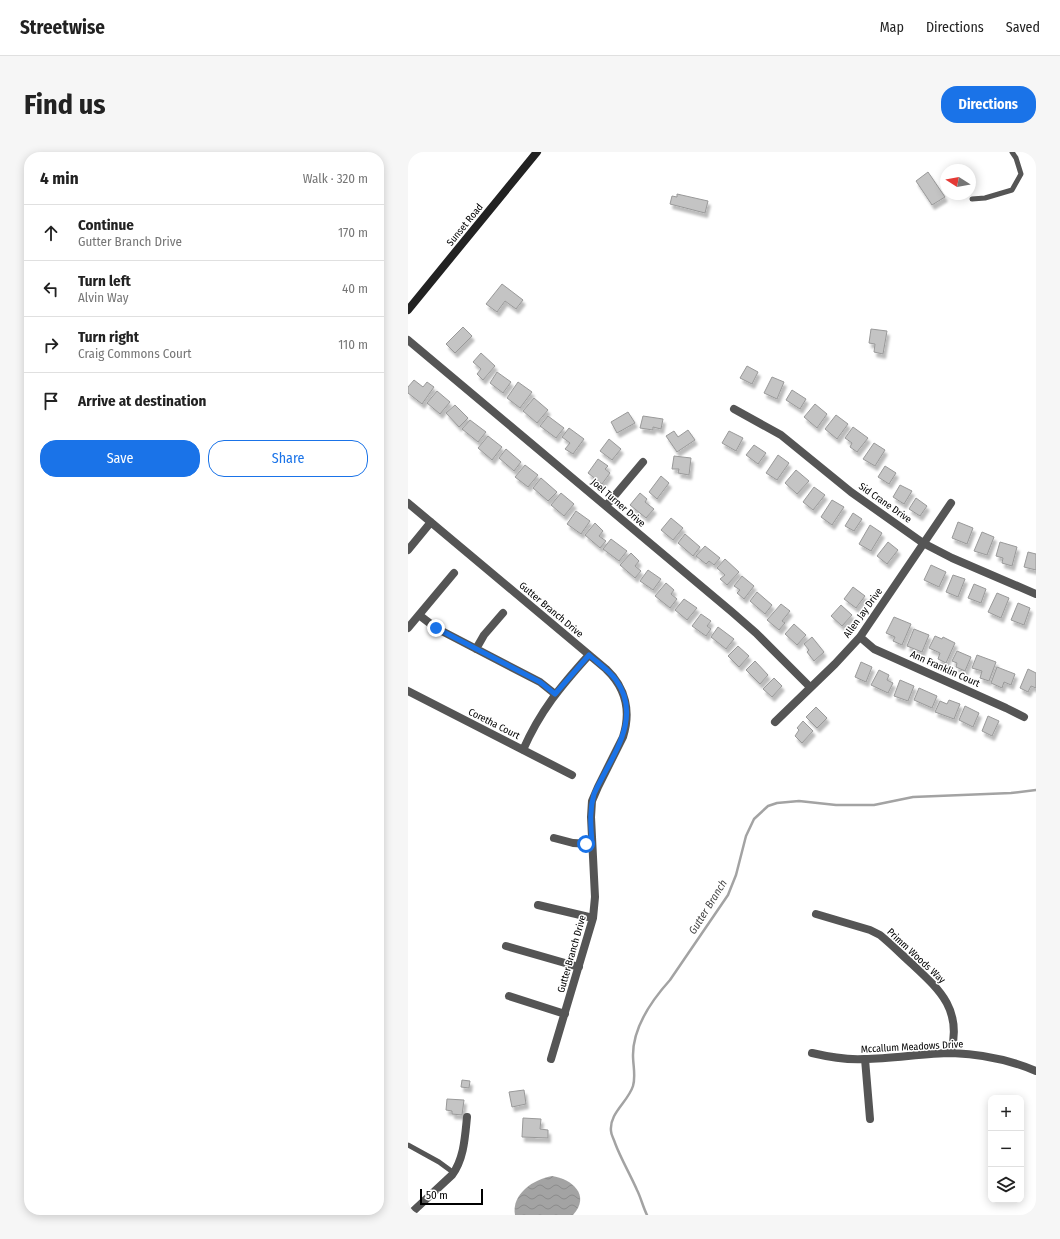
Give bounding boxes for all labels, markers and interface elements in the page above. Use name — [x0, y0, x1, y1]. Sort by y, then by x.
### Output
text: Streetwise — [20, 16, 105, 39]
text: Map — [880, 19, 904, 36]
text: Directions — [926, 19, 984, 36]
text: Saved — [1006, 19, 1040, 36]
button: Directions — [941, 86, 1036, 123]
text: Find us — [24, 88, 106, 121]
north arrow — [940, 164, 976, 200]
text: 4 min — [40, 168, 79, 189]
text: Walk · 320 m — [303, 171, 368, 186]
street label: Sunset Road — [444, 201, 486, 249]
text: Continue — [78, 216, 134, 234]
icon: ahead — [40, 222, 62, 244]
text: 170 m — [338, 225, 368, 240]
text: Gutter Branch Drive — [78, 234, 182, 249]
text: Turn left — [78, 272, 131, 290]
icon: left — [40, 278, 62, 300]
text: 40 m — [342, 281, 368, 296]
text: Alvin Way — [78, 290, 128, 305]
text: Turn right — [78, 328, 139, 346]
icon: right — [40, 334, 62, 356]
text: 110 m — [338, 337, 368, 352]
text: Craig Commons Court — [78, 346, 192, 361]
icon: arrive — [40, 390, 62, 412]
text: Arrive at destination — [78, 392, 206, 410]
button: Save — [40, 440, 200, 477]
button: Share — [208, 440, 368, 477]
street label: Joel Turner Drive — [588, 476, 648, 530]
street label: Sid Crane Drive — [856, 480, 914, 526]
street label: Gutter Branch Drive — [516, 580, 586, 640]
street label: Allen Jay Drive — [841, 586, 885, 640]
route end — [427, 619, 445, 637]
street label: Ann Franklin Court — [908, 648, 982, 690]
street label: Coretha Court — [466, 706, 522, 742]
route start — [577, 835, 595, 853]
water label: Gutter Branch — [686, 877, 730, 937]
street label: Gutter Branch Drive — [555, 914, 589, 994]
street label: Primm Woods Way — [884, 926, 948, 986]
street label: Mccallum Meadows Drive — [860, 1038, 964, 1056]
map controls — [988, 1095, 1024, 1203]
button: + — [988, 1095, 1024, 1131]
button: − — [988, 1131, 1024, 1167]
button: layers — [988, 1167, 1024, 1203]
scale bar — [420, 1187, 483, 1206]
text: 50 m — [426, 1189, 448, 1202]

